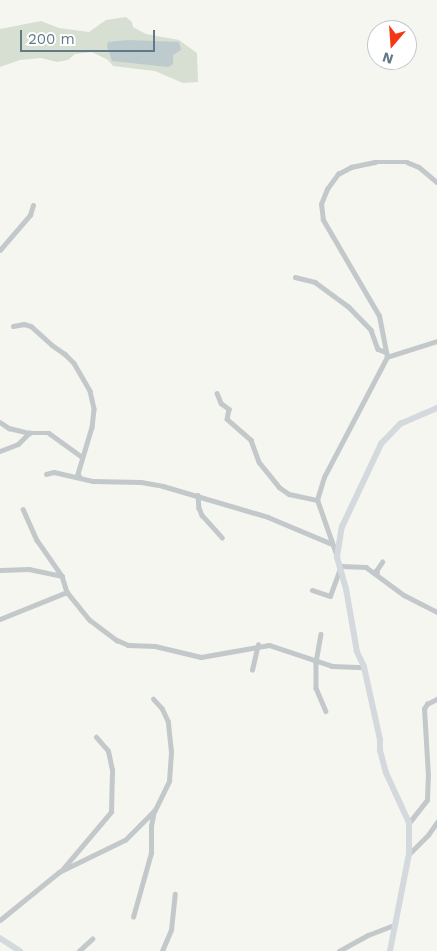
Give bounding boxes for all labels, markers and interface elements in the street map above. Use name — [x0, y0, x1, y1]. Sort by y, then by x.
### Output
scale bar — [22, 20, 158, 52]
north arrow — [367, 20, 417, 70]
text: 200 m — [28, 30, 75, 48]
text: N — [380, 49, 395, 68]

